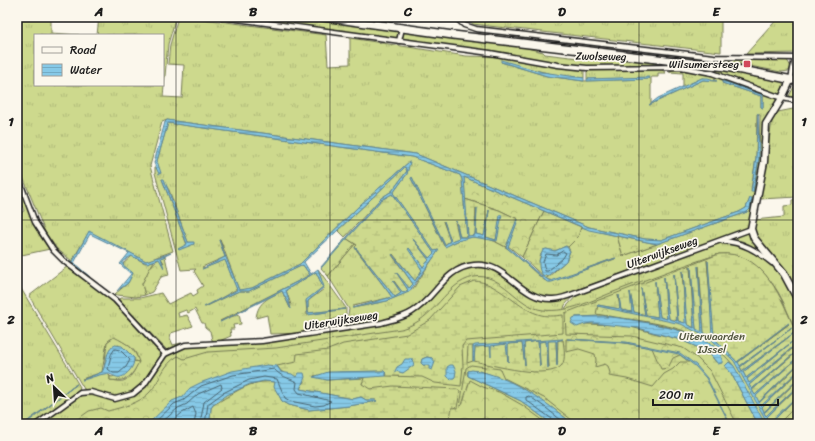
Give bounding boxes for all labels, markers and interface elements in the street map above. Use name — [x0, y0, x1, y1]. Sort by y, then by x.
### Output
text: A — [94, 0, 103, 23]
text: B — [249, 0, 258, 23]
text: C — [403, 0, 413, 23]
text: D — [558, 0, 566, 23]
text: E — [712, 0, 721, 23]
legend — [34, 34, 164, 86]
text: Road — [70, 39, 97, 61]
street label: Zwolseweg — [575, 47, 627, 66]
place label: Wilsumersteeg — [669, 55, 739, 74]
text: Water — [70, 59, 103, 81]
marker: Wilsumersteeg — [742, 59, 752, 69]
text: 1 — [8, 110, 14, 133]
text: 1 — [801, 110, 807, 133]
street label: Uiterwijkseweg — [624, 231, 701, 274]
street label: Uiterwijkseweg — [303, 305, 380, 336]
text: 2 — [6, 308, 15, 331]
text: 2 — [799, 308, 808, 331]
park label: Uiterwaarden IJssel — [679, 327, 745, 359]
north arrow — [34, 367, 74, 407]
text: N — [42, 368, 58, 389]
scale bar — [653, 381, 778, 407]
text: 200 m — [659, 384, 693, 406]
text: A — [94, 419, 103, 441]
text: B — [249, 419, 258, 441]
text: C — [403, 419, 413, 441]
text: D — [558, 419, 566, 441]
text: E — [712, 419, 721, 441]

